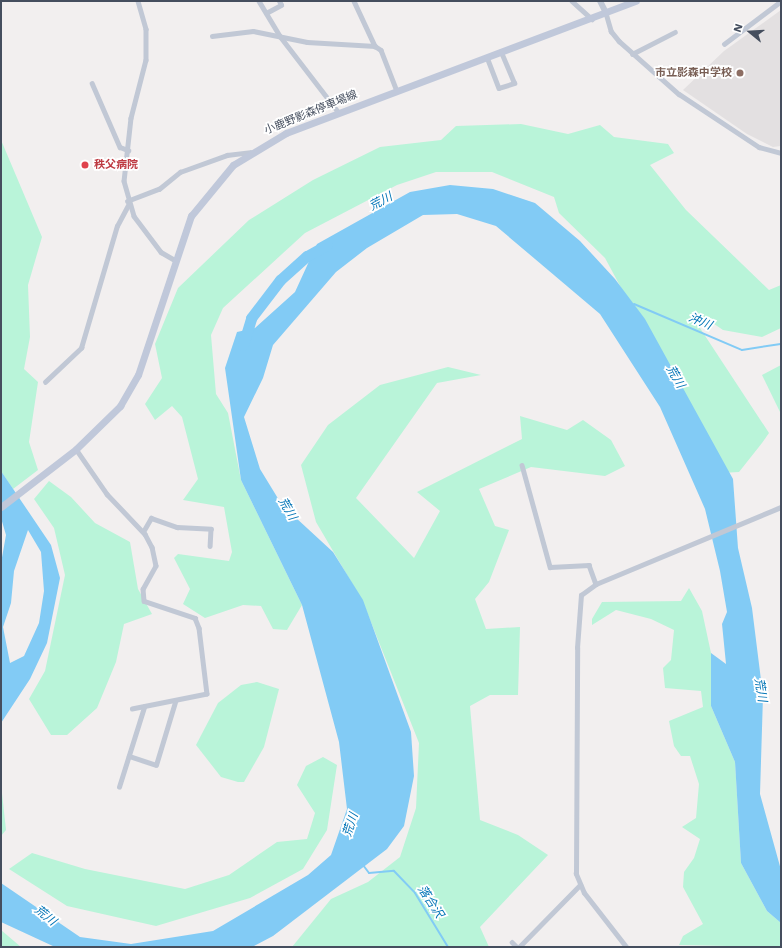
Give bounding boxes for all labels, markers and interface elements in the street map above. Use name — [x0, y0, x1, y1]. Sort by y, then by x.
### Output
north arrow — [730, 12, 770, 52]
text: N — [731, 22, 746, 34]
place label: 市立影森中学校 — [655, 66, 732, 80]
marker: 市立影森中学校 — [735, 68, 745, 78]
street label: 小鹿野影森停車場線 — [263, 88, 359, 138]
place label: 秩父病院 — [94, 158, 138, 172]
marker: 秩父病院 — [79, 159, 91, 171]
water label: 荒川 — [367, 190, 395, 214]
water label: 沖川 — [686, 311, 714, 333]
water label: 荒川 — [663, 363, 687, 391]
water label: 荒川 — [275, 495, 299, 523]
water label: 荒川 — [751, 677, 769, 703]
water label: 荒川 — [340, 811, 362, 839]
water label: 落合沢 — [414, 883, 446, 921]
water label: 荒川 — [31, 903, 59, 929]

